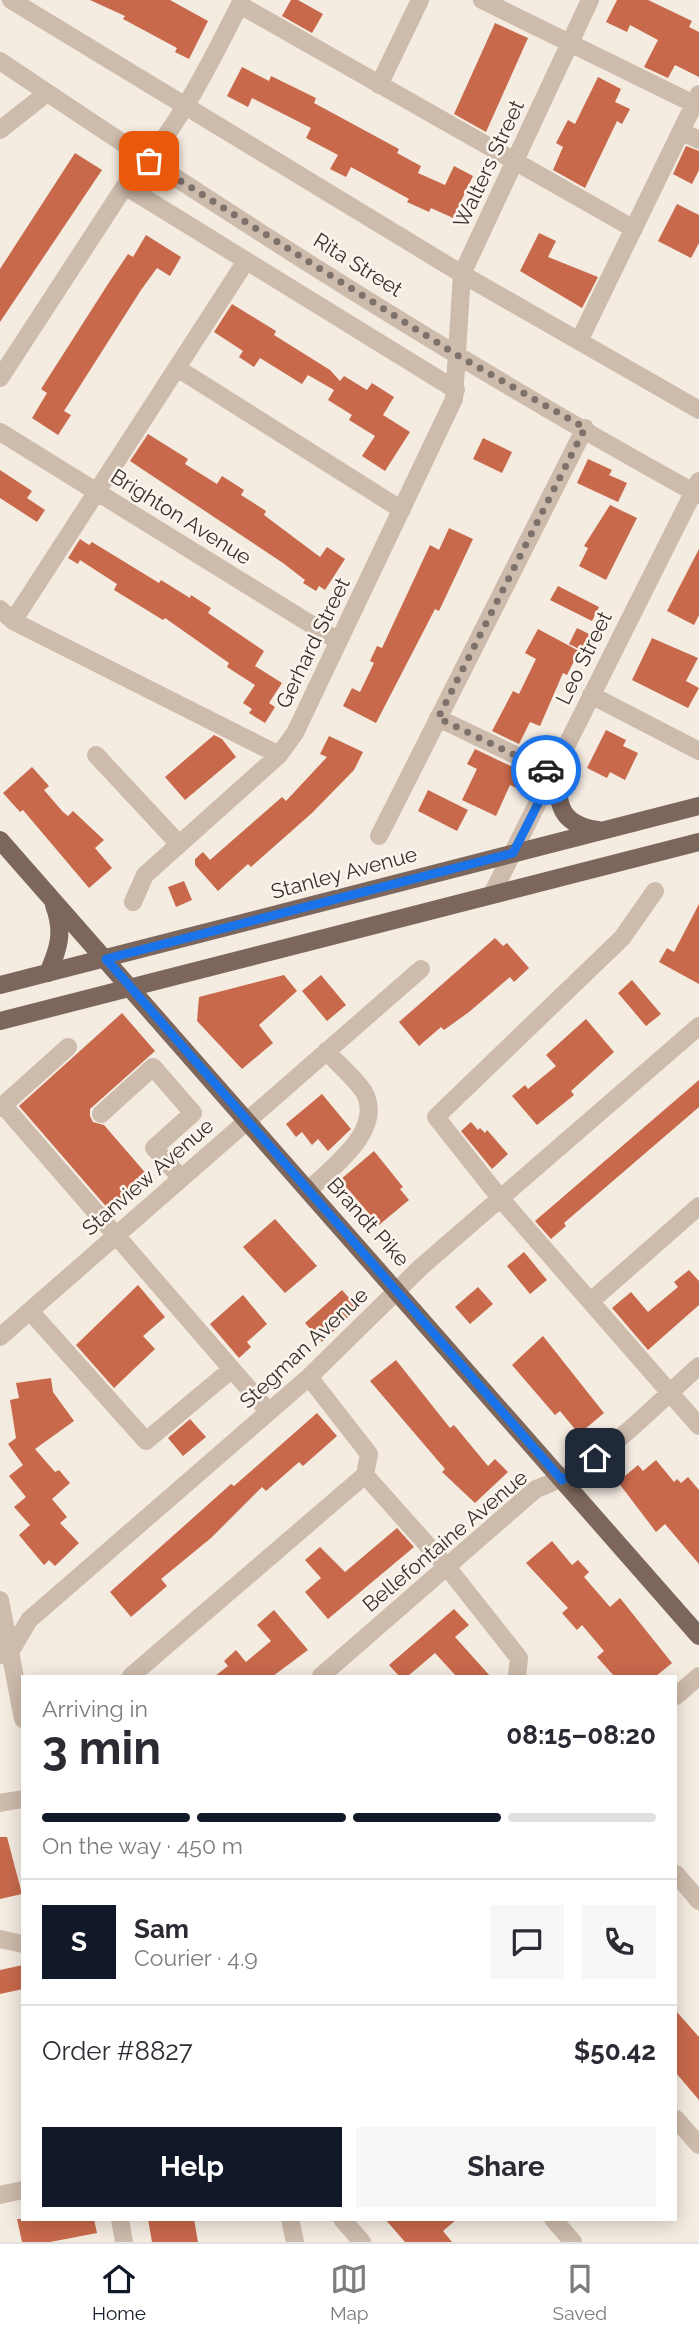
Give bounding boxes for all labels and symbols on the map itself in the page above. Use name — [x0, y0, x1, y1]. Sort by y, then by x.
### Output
street label: Walters Street — [448, 96, 529, 232]
pin — [119, 131, 179, 191]
street label: Rita Street — [309, 227, 407, 302]
street label: Brighton Avenue — [106, 463, 256, 570]
street label: Gerhard Street — [270, 573, 355, 712]
street label: Leo Street — [550, 607, 617, 708]
courier — [511, 735, 581, 805]
street label: Stanley Avenue — [268, 841, 420, 904]
street label: Stanview Avenue — [77, 1113, 218, 1240]
street label: Brandt Pike — [322, 1172, 415, 1271]
street label: Stegman Avenue — [234, 1282, 373, 1413]
pin — [565, 1428, 625, 1488]
street label: Bellefontaine Avenue — [357, 1464, 532, 1617]

